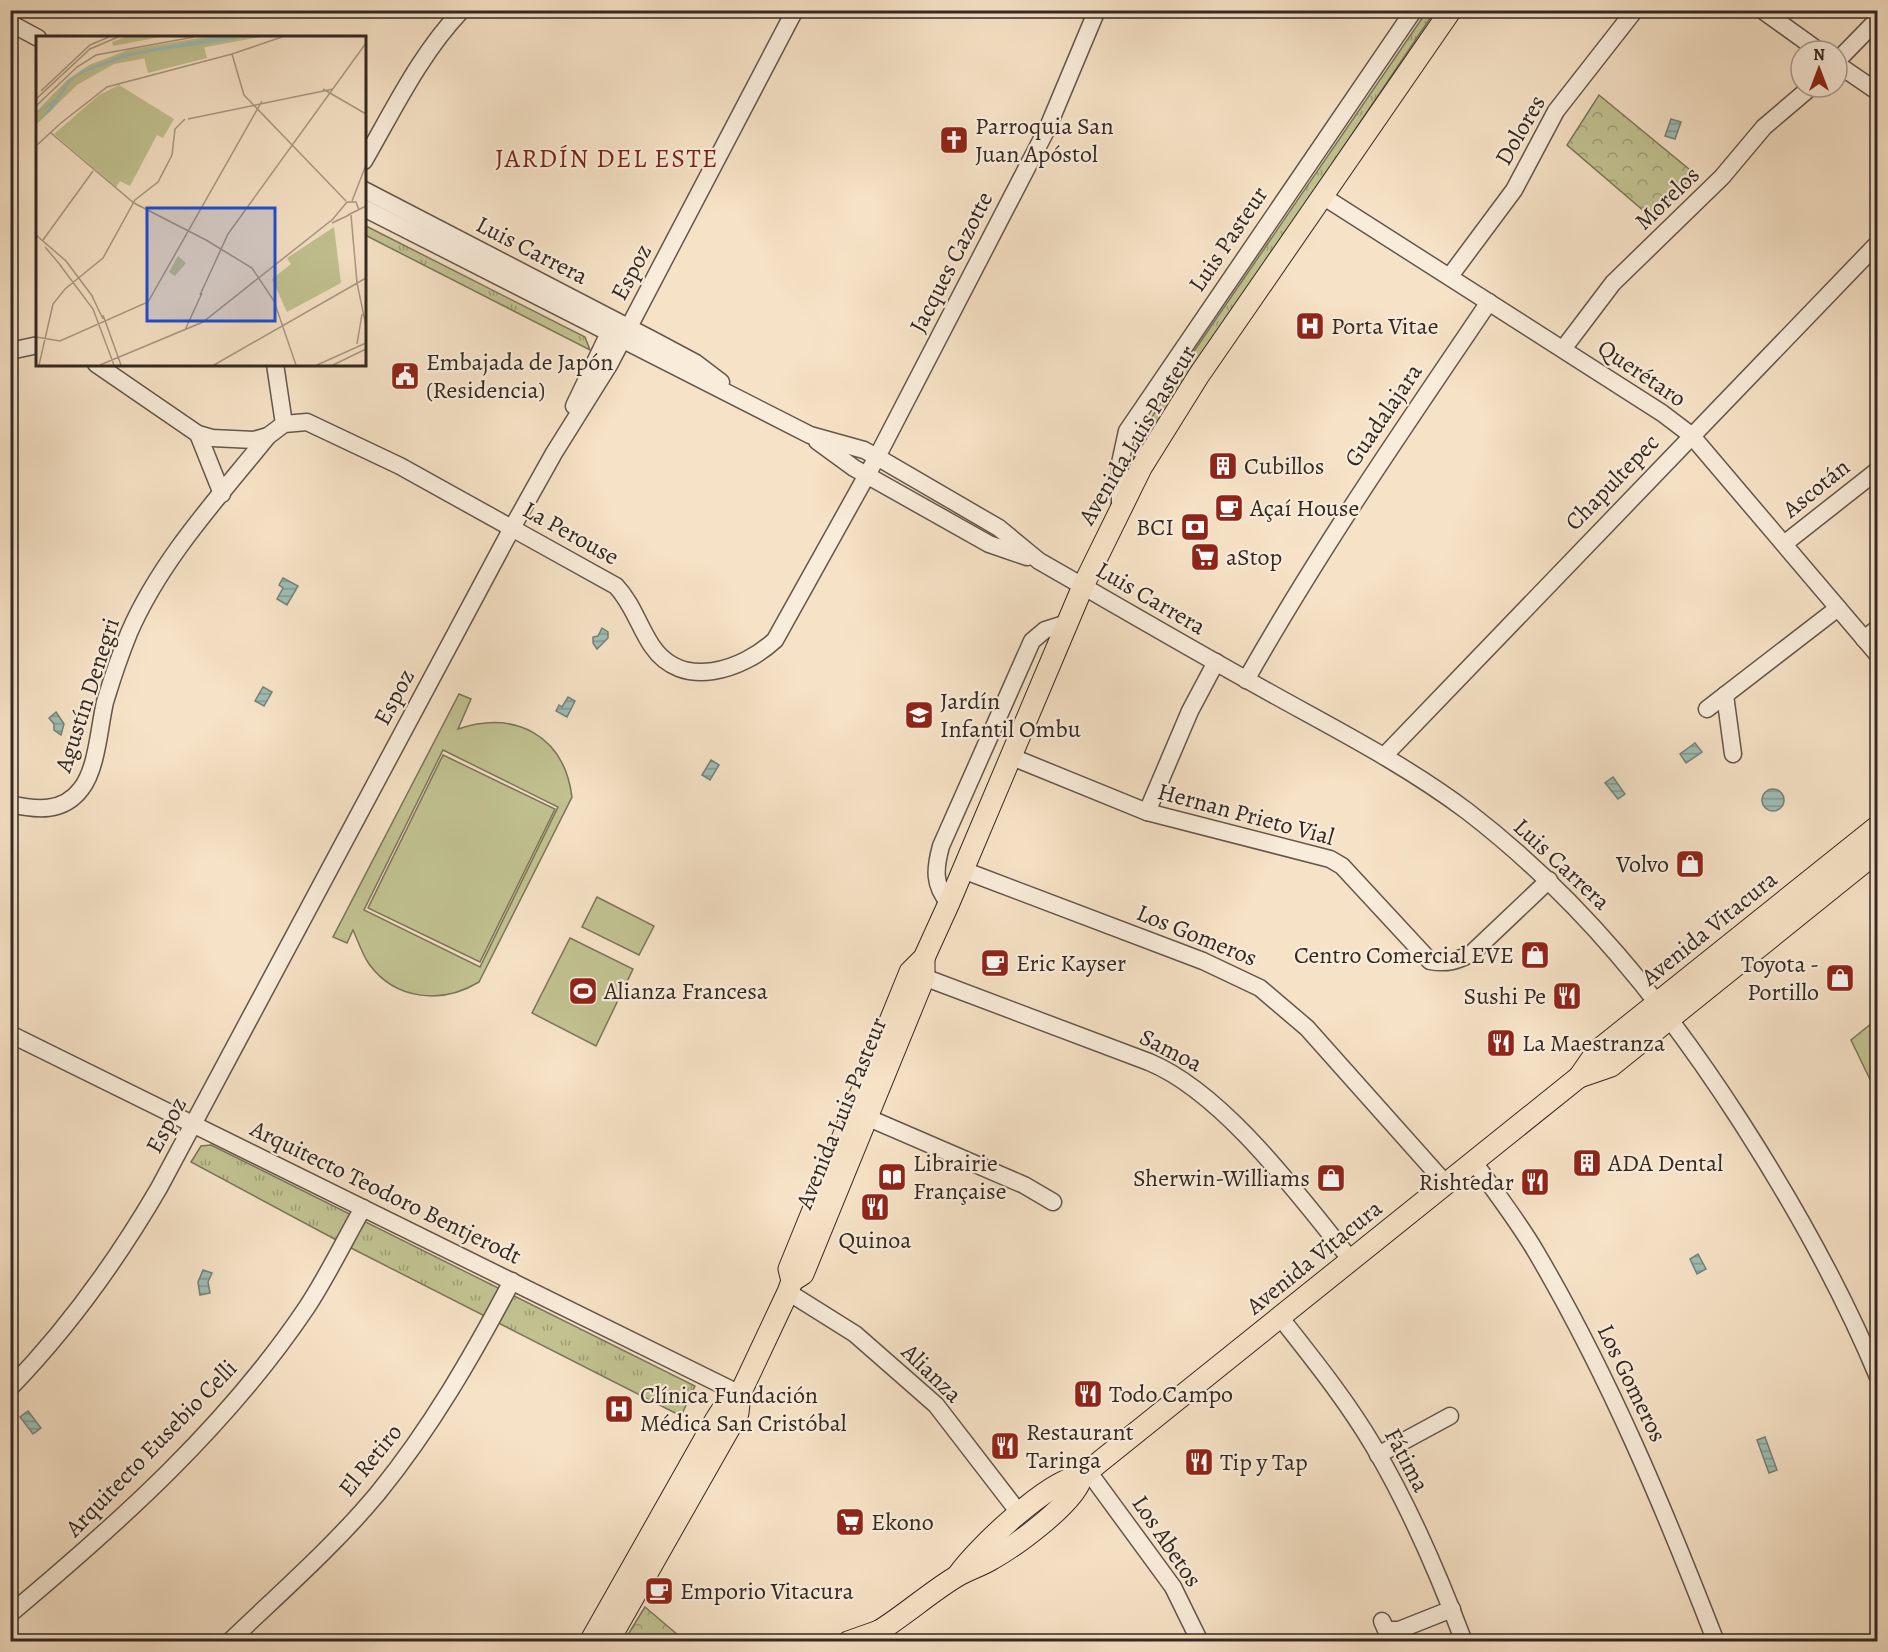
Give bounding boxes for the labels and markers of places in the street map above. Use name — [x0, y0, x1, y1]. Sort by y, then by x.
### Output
place label: Parroquia San Juan Apóstol — [975, 110, 1114, 170]
church icon: Parroquia San Juan Apóstol — [938, 124, 970, 156]
hospital icon: Porta Vitae — [1294, 310, 1326, 342]
place label: Porta Vitae — [1331, 310, 1438, 342]
place label: Embajada de Japón (Residencia) — [426, 346, 613, 406]
public building icon: Embajada de Japón (Residencia) — [389, 360, 421, 392]
building icon: Cubillos — [1207, 450, 1239, 482]
place label: Cubillos — [1244, 450, 1324, 482]
cafe icon: Açaí House — [1213, 492, 1245, 524]
place label: Açaí House — [1249, 492, 1359, 524]
place label: BCI — [1136, 511, 1174, 543]
bank icon: BCI — [1179, 511, 1211, 543]
supermarket icon: aStop — [1189, 541, 1221, 573]
place label: aStop — [1226, 541, 1282, 573]
place label: Jardín Infantil Ombu — [940, 685, 1081, 745]
school or university icon: Jardín Infantil Ombu — [903, 699, 935, 731]
place label: Volvo — [1615, 848, 1669, 880]
shop icon: Volvo — [1674, 848, 1706, 880]
place label: Centro Comercial EVE — [1294, 939, 1514, 971]
shop icon: Centro Comercial EVE — [1519, 939, 1551, 971]
cafe icon: Eric Kayser — [979, 947, 1011, 979]
place label: Eric Kayser — [1016, 947, 1126, 979]
place label: Toyota - Portillo — [1741, 948, 1819, 1008]
shop icon: Toyota - Portillo — [1824, 962, 1856, 994]
sports icon: Alianza Francesa — [567, 975, 599, 1007]
place label: Alianza Francesa — [603, 975, 769, 1007]
place label: Sushi Pe — [1463, 980, 1546, 1012]
restaurant icon: Sushi Pe — [1551, 980, 1583, 1012]
restaurant icon: La Maestranza — [1485, 1027, 1517, 1059]
place label: La Maestranza — [1522, 1027, 1666, 1059]
place label: Librairie Française — [913, 1147, 1006, 1207]
building icon: ADA Dental — [1571, 1147, 1603, 1179]
place label: ADA Dental — [1607, 1147, 1723, 1179]
library icon: Librairie Française — [876, 1161, 908, 1193]
place label: Sherwin-Williams — [1133, 1162, 1310, 1194]
shop icon: Sherwin-Williams — [1315, 1162, 1347, 1194]
place label: Rishtedar — [1418, 1166, 1514, 1198]
restaurant icon: Rishtedar — [1519, 1166, 1551, 1198]
restaurant icon: Quinoa — [859, 1191, 891, 1223]
place label: Quinoa — [839, 1224, 912, 1256]
restaurant icon: Todo Campo — [1072, 1378, 1104, 1410]
place label: Todo Campo — [1109, 1378, 1233, 1410]
place label: Clínica Fundación Médica San Cristóbal — [640, 1379, 847, 1439]
hospital icon: Clínica Fundación Médica San Cristóbal — [603, 1393, 635, 1425]
place label: Restaurant Taringa — [1026, 1416, 1134, 1476]
restaurant icon: Restaurant Taringa — [989, 1430, 1021, 1462]
restaurant icon: Tip y Tap — [1183, 1446, 1215, 1478]
place label: Tip y Tap — [1220, 1446, 1308, 1478]
supermarket icon: Ekono — [834, 1506, 866, 1538]
place label: Ekono — [871, 1506, 934, 1538]
cafe icon: Emporio Vitacura — [643, 1575, 675, 1607]
place label: Emporio Vitacura — [680, 1575, 854, 1607]

